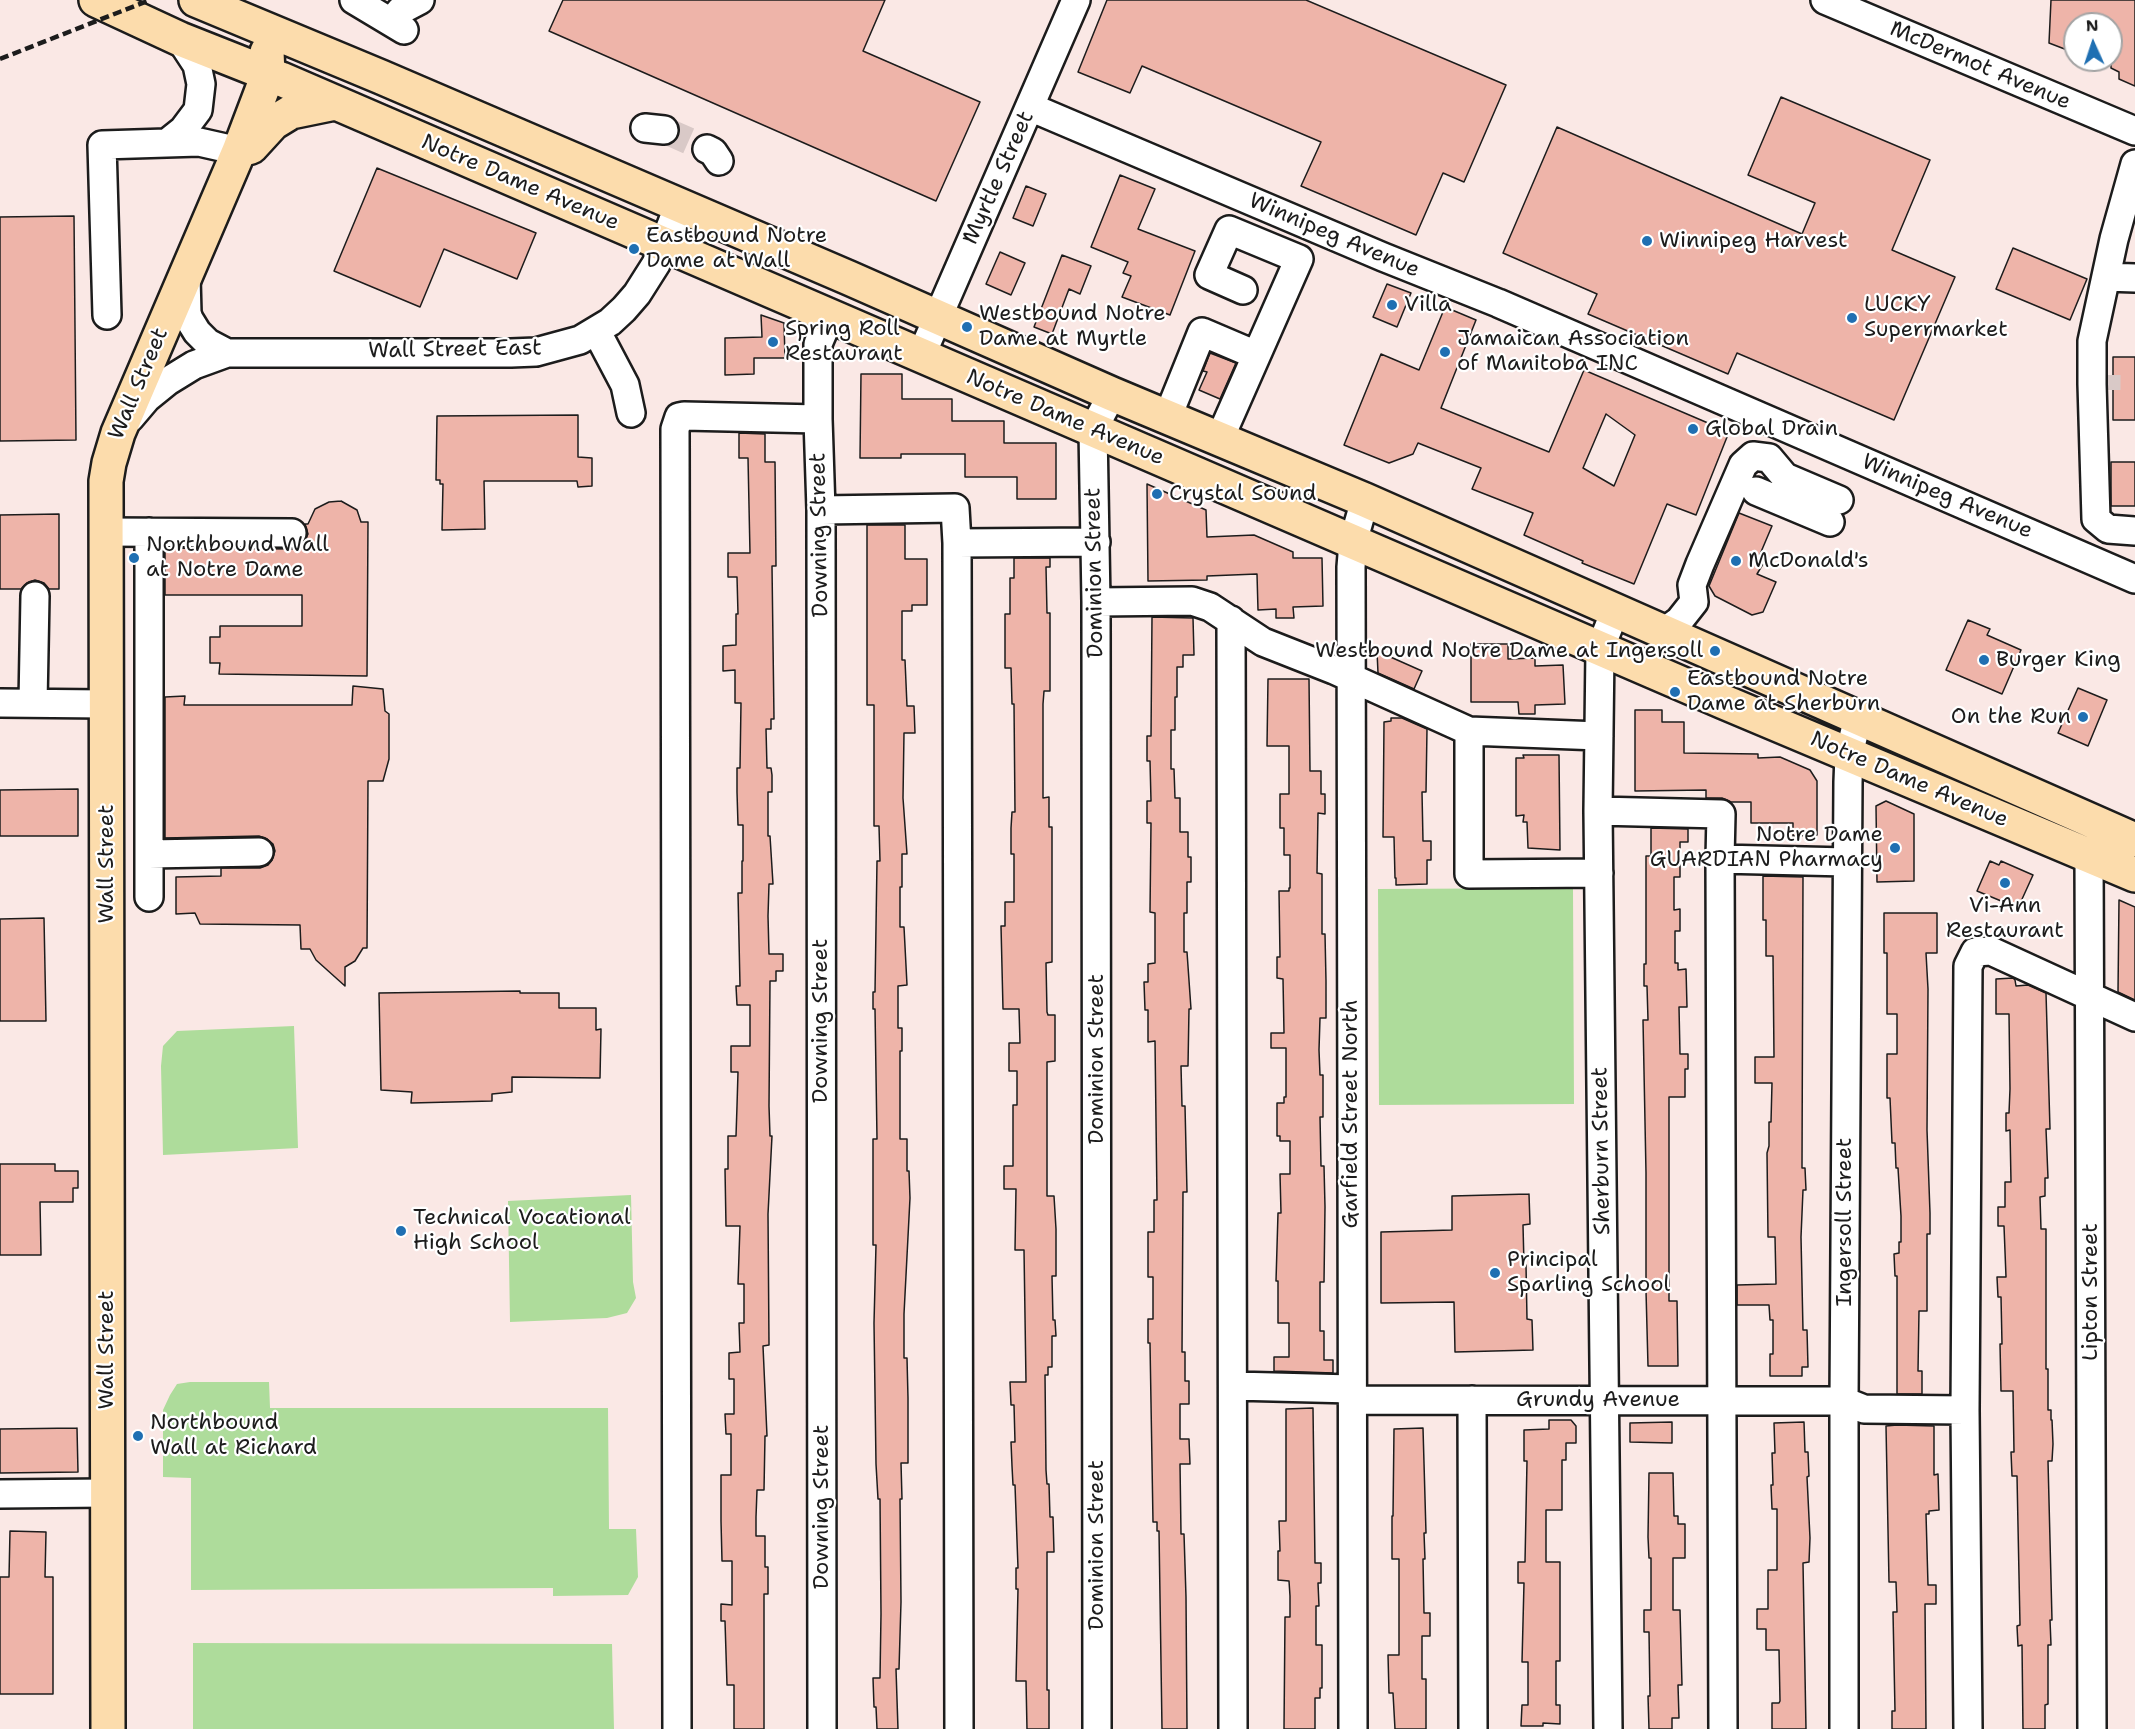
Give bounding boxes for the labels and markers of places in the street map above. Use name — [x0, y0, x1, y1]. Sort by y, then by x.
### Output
place label: Eastbound Notre Dame at Wall — [646, 223, 827, 274]
place label: Winnipeg Harvest — [1659, 228, 1848, 254]
marker: Winnipeg Harvest — [1640, 234, 1654, 248]
marker: Eastbound Notre Dame at Wall — [627, 242, 641, 256]
place label: Villa — [1404, 292, 1452, 318]
place label: LUCKY Superrmarket — [1864, 292, 2008, 344]
marker: Villa — [1385, 298, 1399, 312]
place label: Westbound Notre Dame at Myrtle — [979, 301, 1166, 352]
marker: LUCKY Superrmarket — [1845, 311, 1859, 325]
place label: Spring Roll Restaurant — [785, 316, 903, 368]
marker: Westbound Notre Dame at Myrtle — [960, 320, 974, 334]
place label: Jamaican Association of Manitoba INC — [1457, 326, 1689, 378]
marker: Spring Roll Restaurant — [766, 335, 780, 349]
marker: Jamaican Association of Manitoba INC — [1438, 345, 1452, 359]
place label: Global Drain — [1705, 416, 1838, 442]
marker: Global Drain — [1686, 422, 1700, 436]
place label: Crystal Sound — [1169, 481, 1316, 507]
marker: Crystal Sound — [1150, 487, 1164, 501]
place label: Northbound Wall at Notre Dame — [146, 532, 329, 584]
place label: McDonald's — [1748, 548, 1869, 574]
marker: Northbound Wall at Notre Dame — [127, 551, 141, 565]
marker: McDonald's — [1729, 554, 1743, 568]
place label: Westbound Notre Dame at Ingersoll — [1315, 638, 1703, 664]
marker: Westbound Notre Dame at Ingersoll — [1708, 644, 1722, 658]
place label: Burger King — [1996, 647, 2121, 673]
marker: Burger King — [1977, 653, 1991, 667]
place label: Eastbound Notre Dame at Sherburn — [1687, 666, 1880, 718]
marker: Eastbound Notre Dame at Sherburn — [1668, 685, 1682, 699]
place label: On the Run — [1951, 704, 2071, 730]
marker: On the Run — [2076, 710, 2090, 724]
place label: Notre Dame GUARDIAN Pharmacy — [1650, 822, 1883, 873]
marker: Notre Dame GUARDIAN Pharmacy — [1888, 841, 1902, 855]
marker: Vi-Ann Restaurant — [1998, 876, 2012, 890]
place label: Vi-Ann Restaurant — [1946, 893, 2064, 944]
place label: Technical Vocational High School — [413, 1205, 631, 1256]
marker: Technical Vocational High School — [394, 1224, 408, 1238]
place label: Principal Sparling School — [1507, 1247, 1670, 1298]
marker: Principal Sparling School — [1488, 1266, 1502, 1280]
place label: Northbound Wall at Richard — [150, 1410, 317, 1462]
marker: Northbound Wall at Richard — [131, 1429, 145, 1443]

